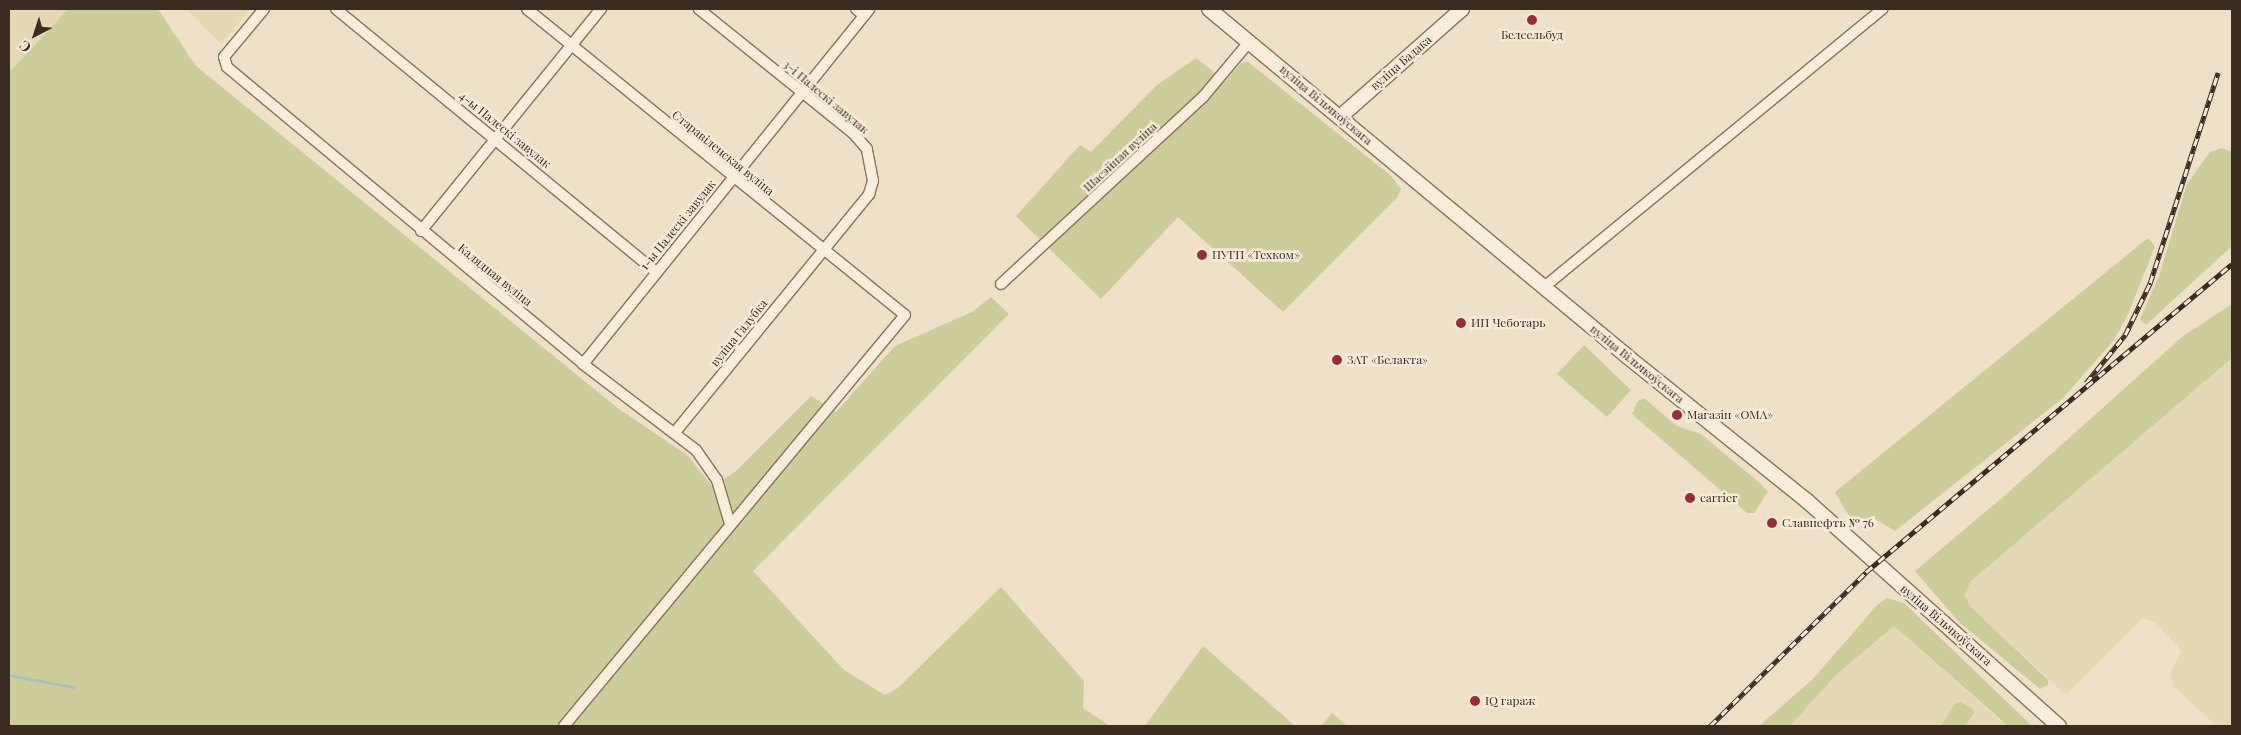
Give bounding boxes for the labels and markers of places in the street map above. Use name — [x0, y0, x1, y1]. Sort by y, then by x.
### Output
marker: Белсельбуд — [1526, 14, 1538, 26]
place label: Белсельбуд — [1501, 28, 1563, 42]
place label: ПУГП «Техком» — [1212, 248, 1300, 262]
marker: ПУГП «Техком» — [1196, 249, 1208, 261]
place label: ИП Чеботарь — [1471, 316, 1545, 330]
marker: ИП Чеботарь — [1455, 317, 1467, 329]
place label: ЗАТ «Белакта» — [1347, 353, 1428, 367]
marker: ЗАТ «Белакта» — [1331, 354, 1343, 366]
place label: Магазін «ОМА» — [1687, 408, 1773, 422]
marker: Магазін «ОМА» — [1671, 409, 1683, 421]
place label: carrier — [1700, 491, 1737, 505]
marker: carrier — [1684, 492, 1696, 504]
place label: Славнефть № 76 — [1782, 516, 1874, 530]
marker: Славнефть № 76 — [1766, 517, 1778, 529]
place label: IQ гараж — [1485, 694, 1535, 708]
marker: IQ гараж — [1469, 695, 1481, 707]

